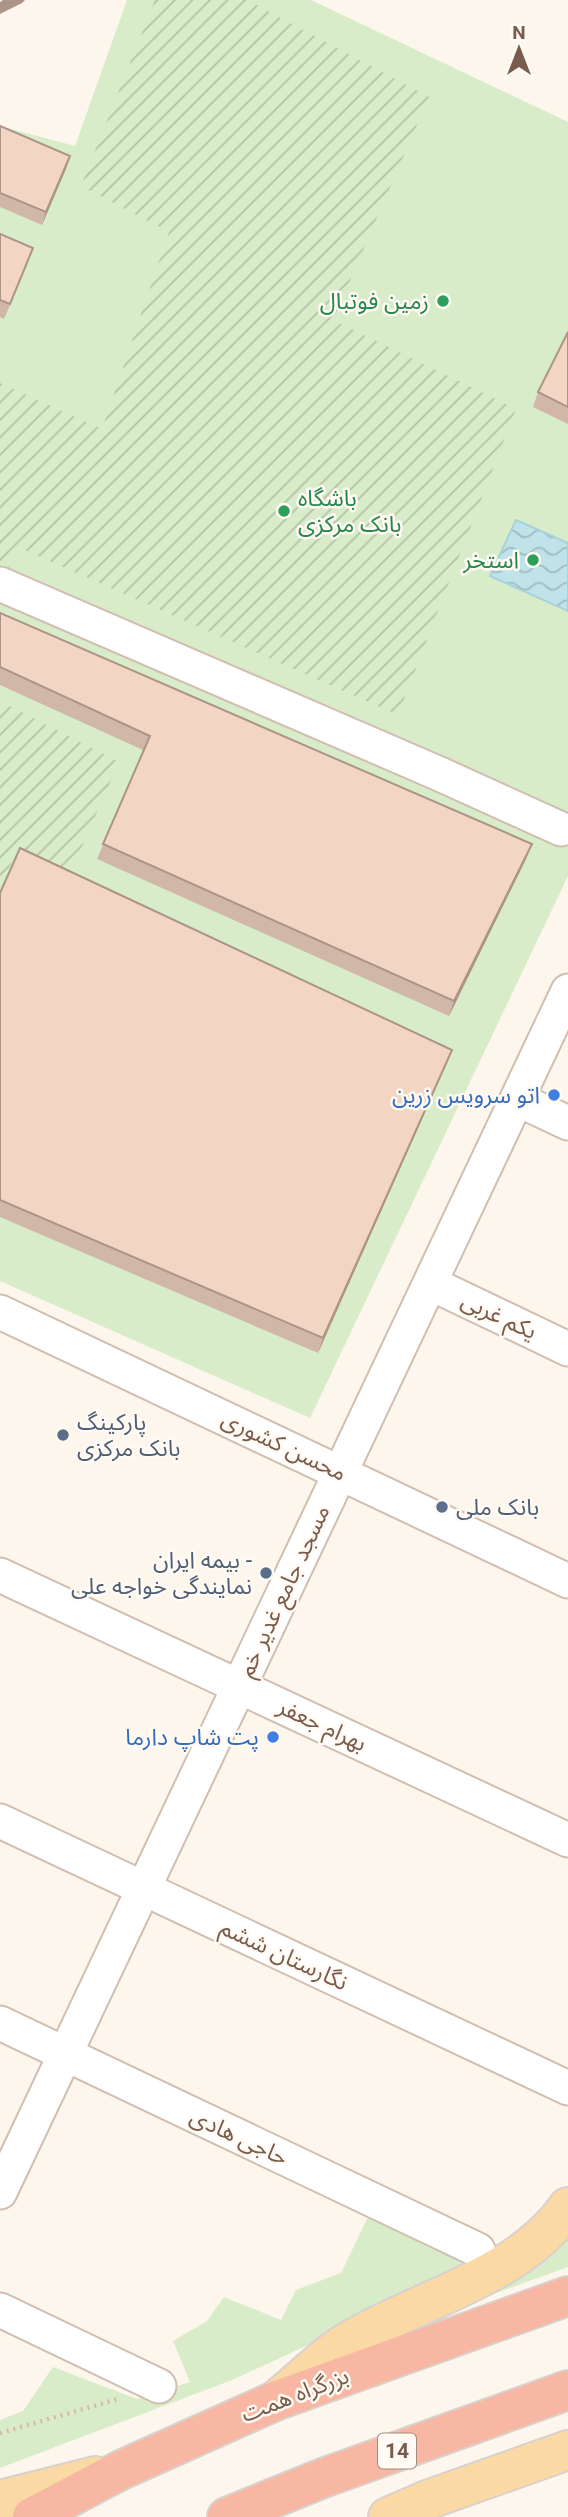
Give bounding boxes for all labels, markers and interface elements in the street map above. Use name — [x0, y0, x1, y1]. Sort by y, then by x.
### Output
north arrow — [484, 14, 554, 84]
text: N — [512, 21, 526, 44]
place label: زمین فوتبال — [320, 288, 429, 315]
marker: زمین فوتبال — [435, 293, 451, 309]
place label: باشگاه بانک مرکزی — [298, 485, 402, 538]
marker: باشگاه بانک مرکزی — [276, 503, 292, 519]
place label: استخر — [462, 547, 519, 574]
marker: استخر — [525, 552, 541, 568]
place label: اتو سرویس زرین — [392, 1082, 540, 1109]
marker: اتو سرویس زرین — [546, 1087, 562, 1103]
street label: یکم غربی — [456, 1287, 541, 1348]
street label: محسن کشوری — [217, 1405, 351, 1487]
place label: پارکینگ بانک مرکزی — [77, 1409, 181, 1462]
marker: پارکینگ بانک مرکزی — [55, 1427, 71, 1443]
place label: بانک ملی — [456, 1494, 539, 1521]
marker: بانک ملی — [434, 1499, 450, 1515]
street label: مسجد جامع غدیر خم — [232, 1501, 338, 1682]
place label: بیمه ایران - نمایندگی خواجه علی — [71, 1547, 252, 1600]
marker: بیمه ایران - نمایندگی خواجه علی — [258, 1565, 274, 1581]
street label: بهرام جعفر — [271, 1692, 371, 1761]
place label: پت شاپ دارما — [125, 1724, 259, 1752]
marker: پت شاپ دارما — [265, 1729, 281, 1745]
street label: نگارستان ششم — [215, 1914, 352, 1999]
street label: حاجی هادی — [186, 2103, 292, 2171]
street label: بزرگراه همت — [237, 2362, 353, 2428]
road number: 14 — [378, 2434, 416, 2468]

